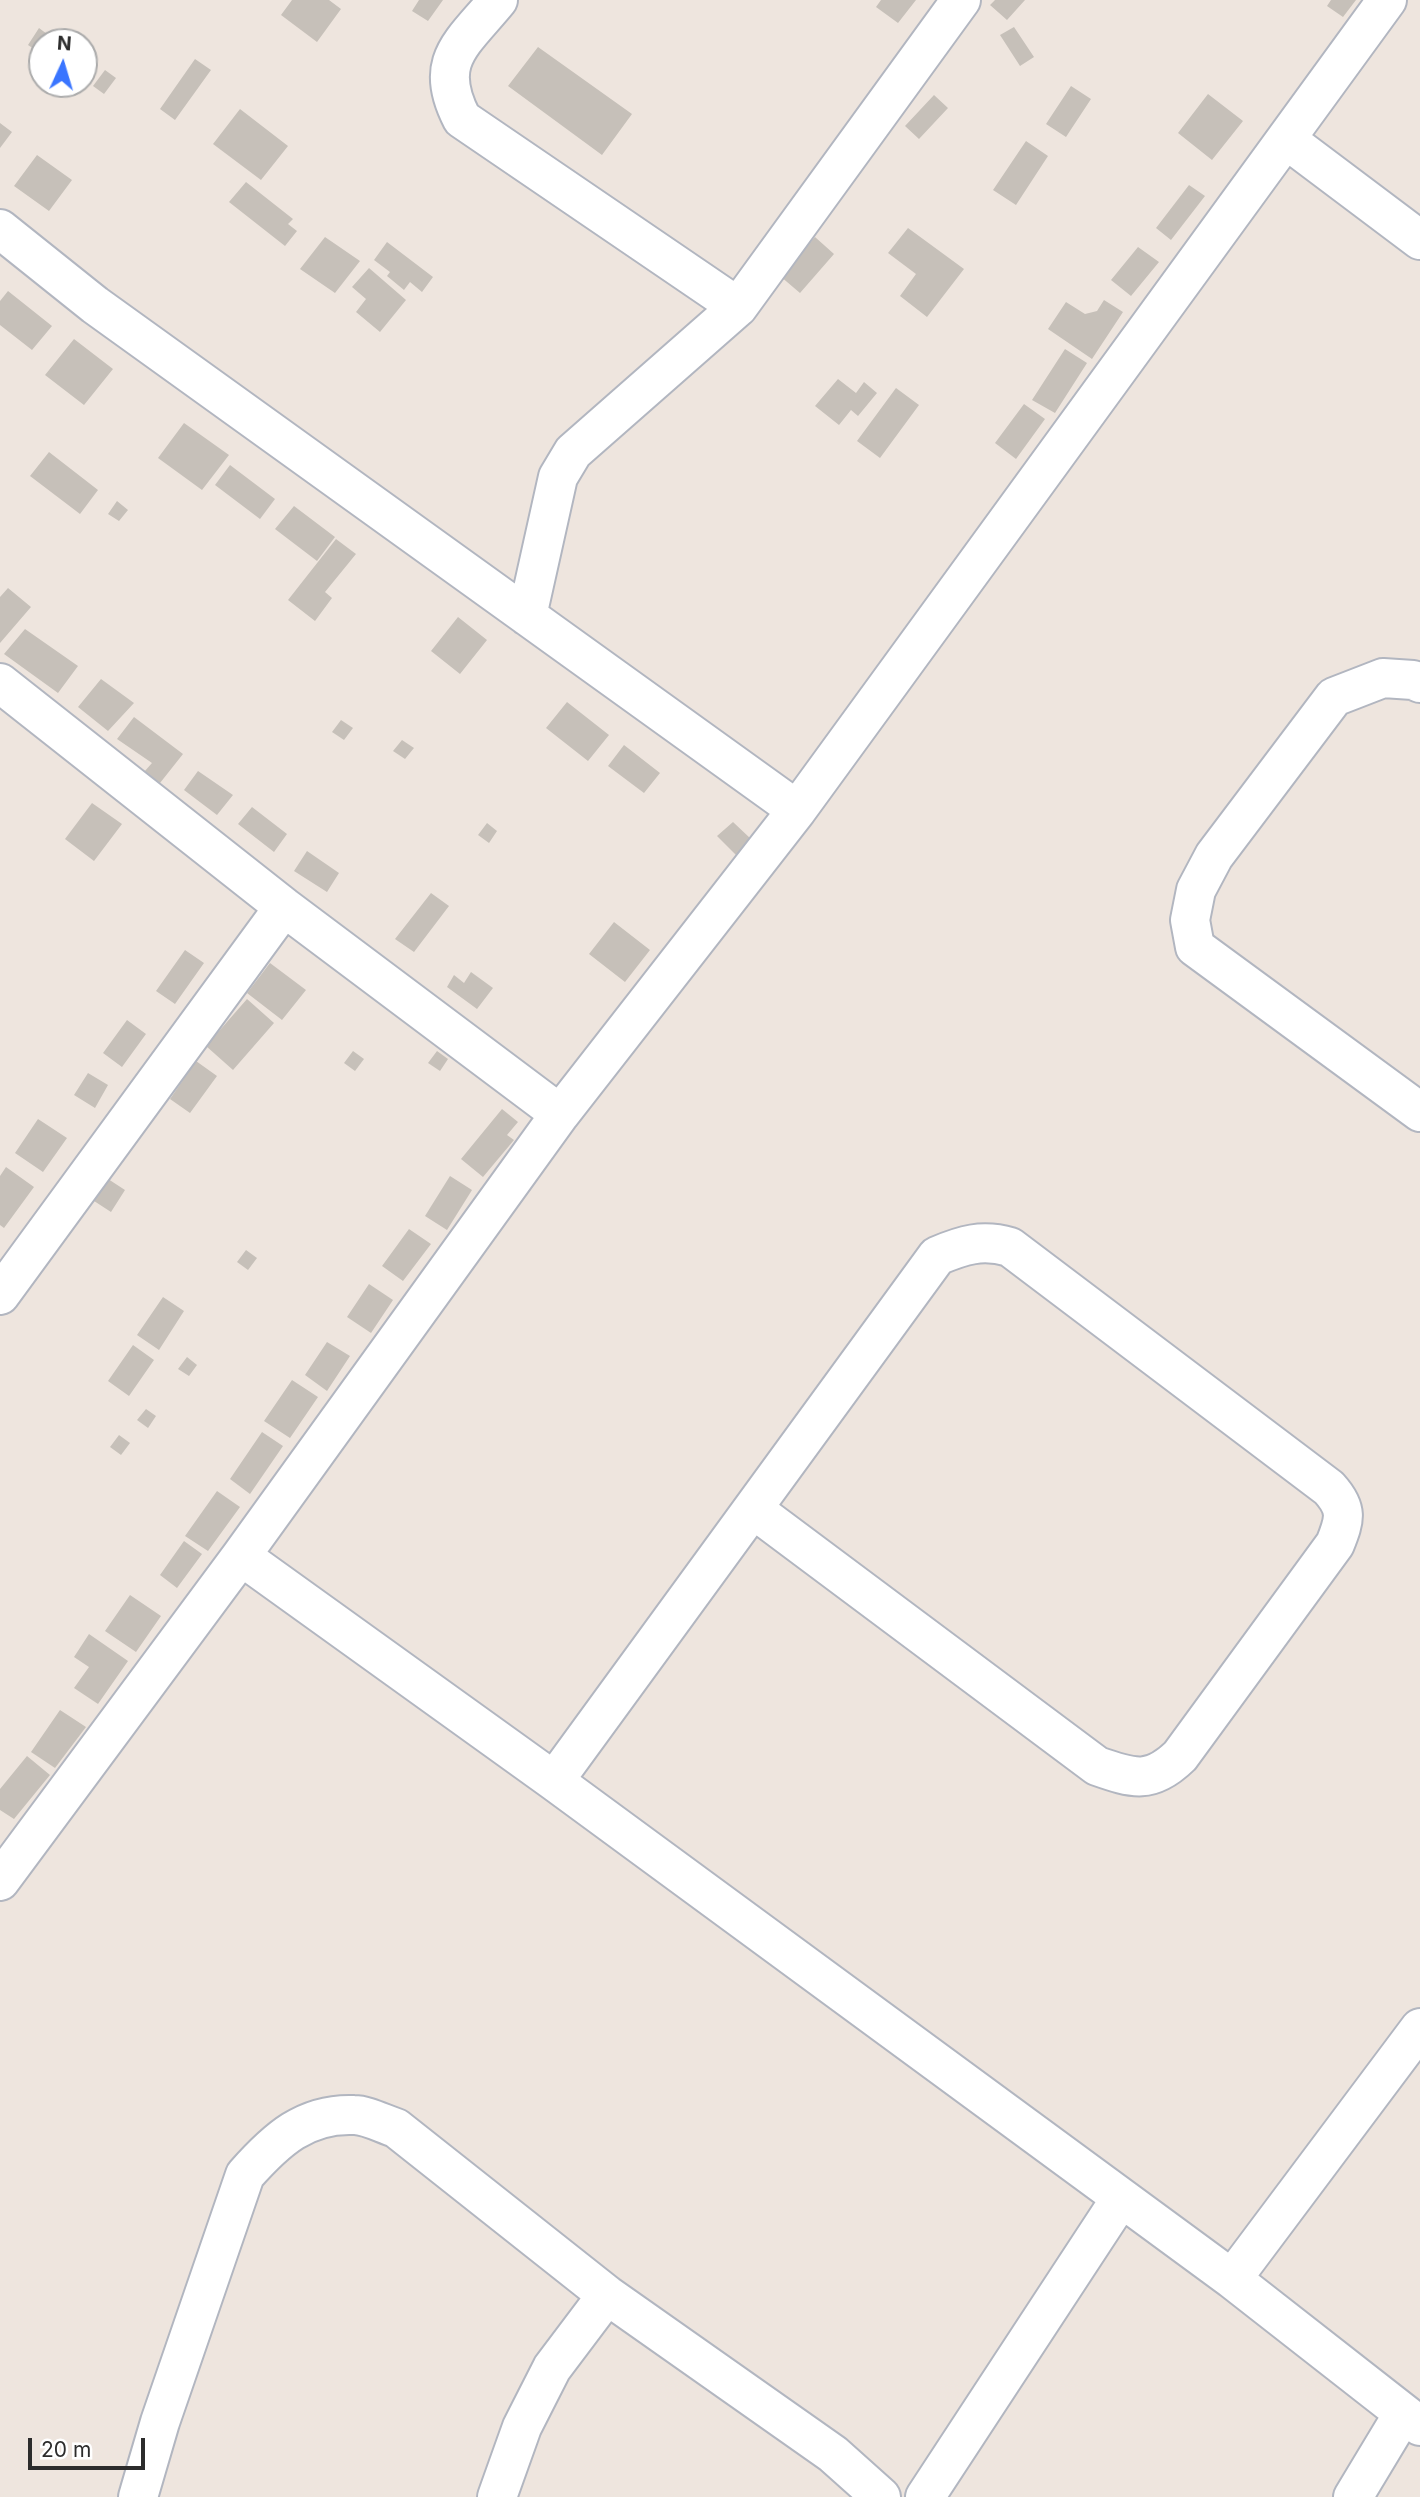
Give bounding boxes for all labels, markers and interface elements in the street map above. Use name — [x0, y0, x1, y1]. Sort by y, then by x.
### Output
north arrow — [28, 28, 98, 98]
text: N — [56, 32, 72, 56]
scale bar — [32, 2424, 149, 2468]
text: 20 m — [41, 2437, 91, 2462]

